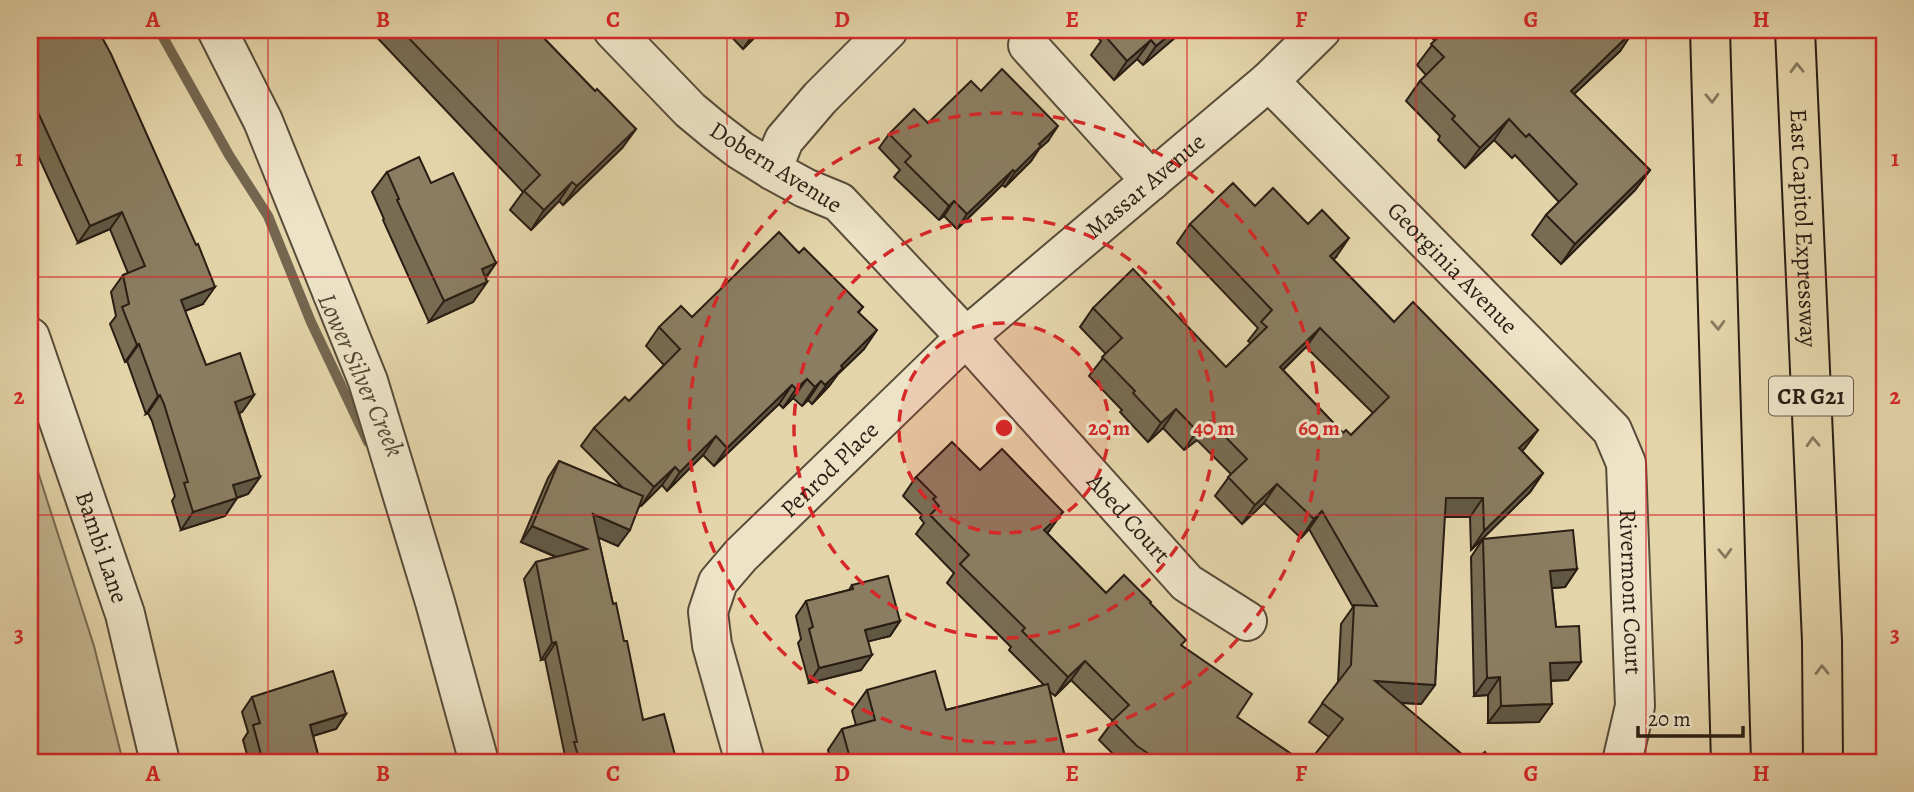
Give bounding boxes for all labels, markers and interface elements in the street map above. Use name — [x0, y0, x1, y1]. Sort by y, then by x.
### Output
text: A — [145, 4, 161, 35]
text: B — [376, 4, 390, 35]
text: C — [606, 4, 620, 35]
text: D — [834, 4, 850, 35]
text: E — [1065, 4, 1079, 35]
text: F — [1295, 4, 1308, 35]
text: G — [1523, 4, 1539, 35]
text: H — [1752, 4, 1770, 35]
one-way arrow — [1789, 62, 1804, 73]
one-way arrow — [1704, 93, 1720, 104]
street label: East Capitol Expressway — [1782, 108, 1825, 348]
street label: Dobern Avenue — [704, 114, 848, 220]
street label: Massar Avenue — [1079, 126, 1212, 245]
text: 1 — [15, 143, 23, 174]
text: 1 — [1891, 143, 1899, 174]
street label: Georginia Avenue — [1380, 195, 1525, 341]
water label: Lower Silver Creek — [309, 288, 413, 462]
one-way arrow — [1711, 320, 1726, 331]
road number: CR G21 — [1769, 376, 1853, 416]
text: 2 — [13, 381, 25, 412]
text: 2 — [1889, 381, 1901, 412]
street label: Penrod Place — [773, 414, 886, 525]
text: 20 m — [1088, 414, 1130, 442]
text: 40 m — [1193, 414, 1235, 442]
text: 60 m — [1298, 414, 1340, 442]
centre of rings — [992, 416, 1016, 440]
one-way arrow — [1806, 436, 1821, 447]
street label: Abed Court — [1079, 465, 1178, 570]
street label: Bambi Lane — [68, 487, 136, 607]
street label: Rivermont Court — [1612, 508, 1650, 675]
one-way arrow — [1717, 548, 1732, 559]
text: 3 — [14, 619, 24, 650]
text: 3 — [1890, 619, 1900, 650]
one-way arrow — [1814, 664, 1830, 674]
scale bar — [1638, 694, 1742, 738]
text: 20 m — [1648, 705, 1691, 733]
text: A — [145, 758, 161, 789]
text: B — [376, 758, 390, 789]
text: C — [606, 758, 620, 789]
text: D — [834, 758, 850, 789]
text: E — [1065, 758, 1079, 789]
text: F — [1295, 758, 1308, 789]
text: G — [1523, 758, 1539, 789]
text: H — [1752, 758, 1770, 789]

